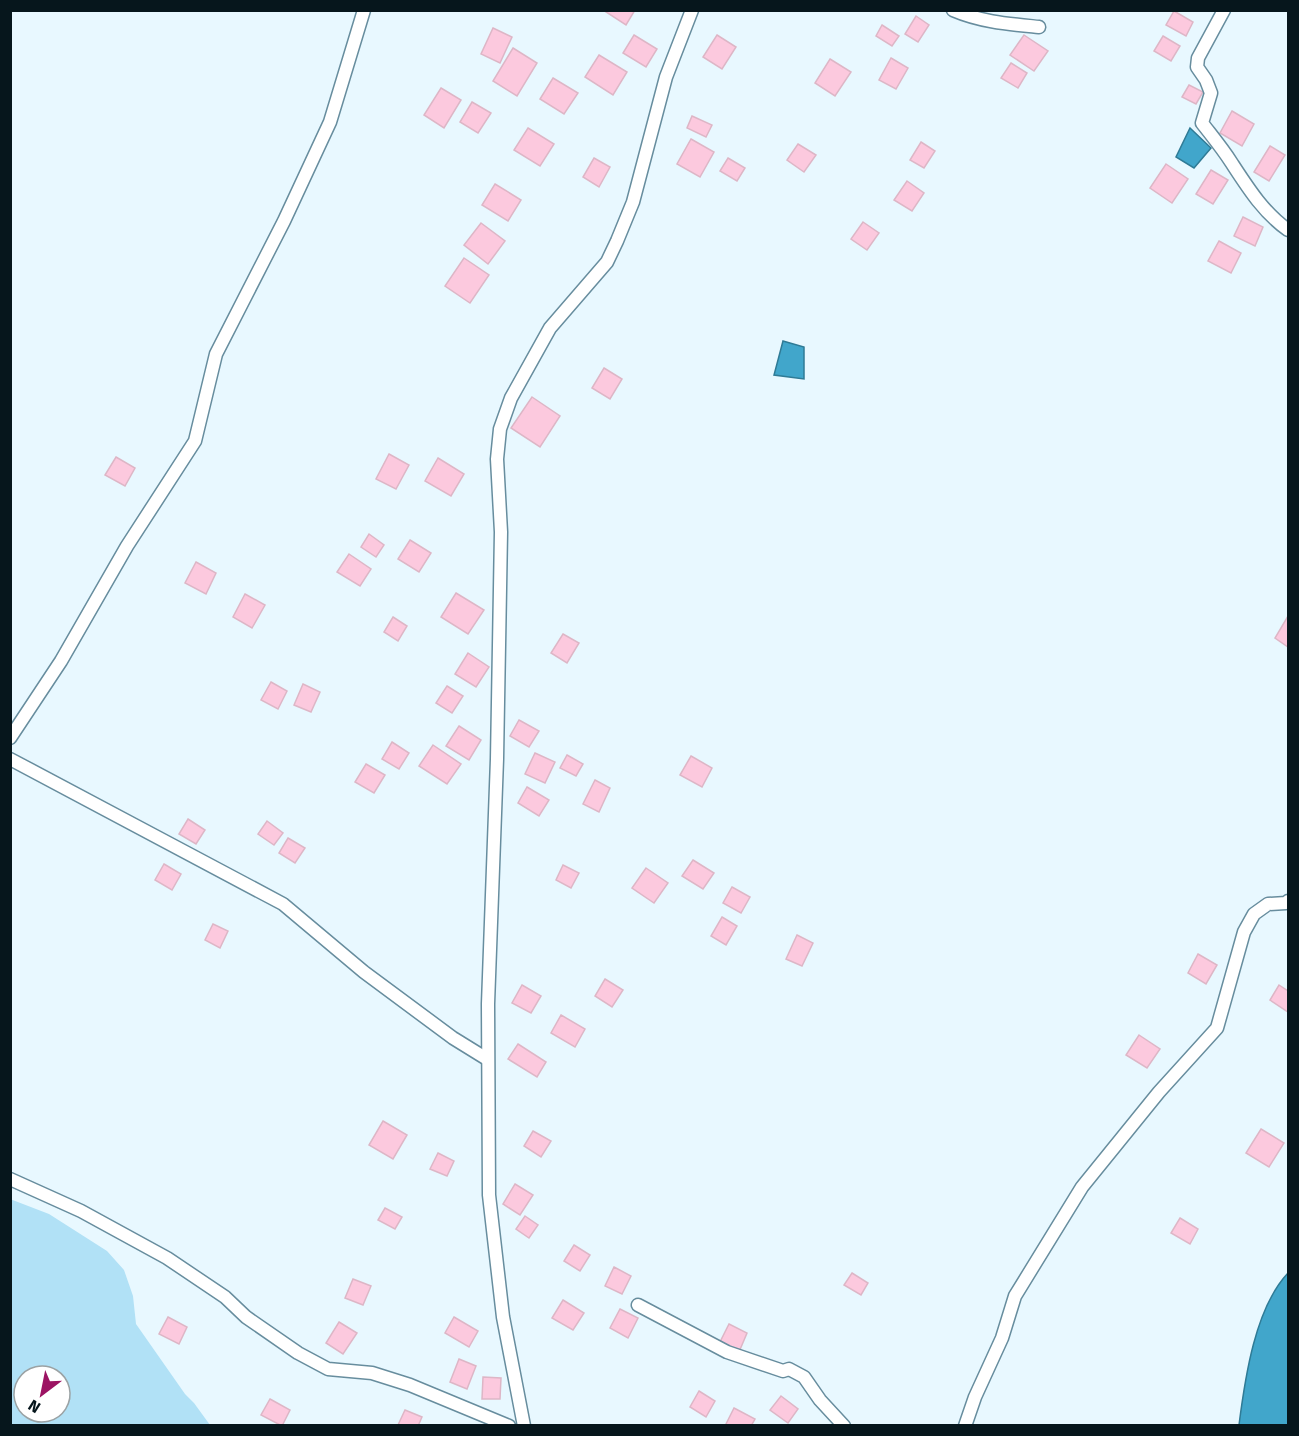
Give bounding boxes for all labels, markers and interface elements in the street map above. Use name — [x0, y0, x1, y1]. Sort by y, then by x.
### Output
north arrow — [12, 1364, 72, 1424]
text: N — [25, 1395, 44, 1417]

